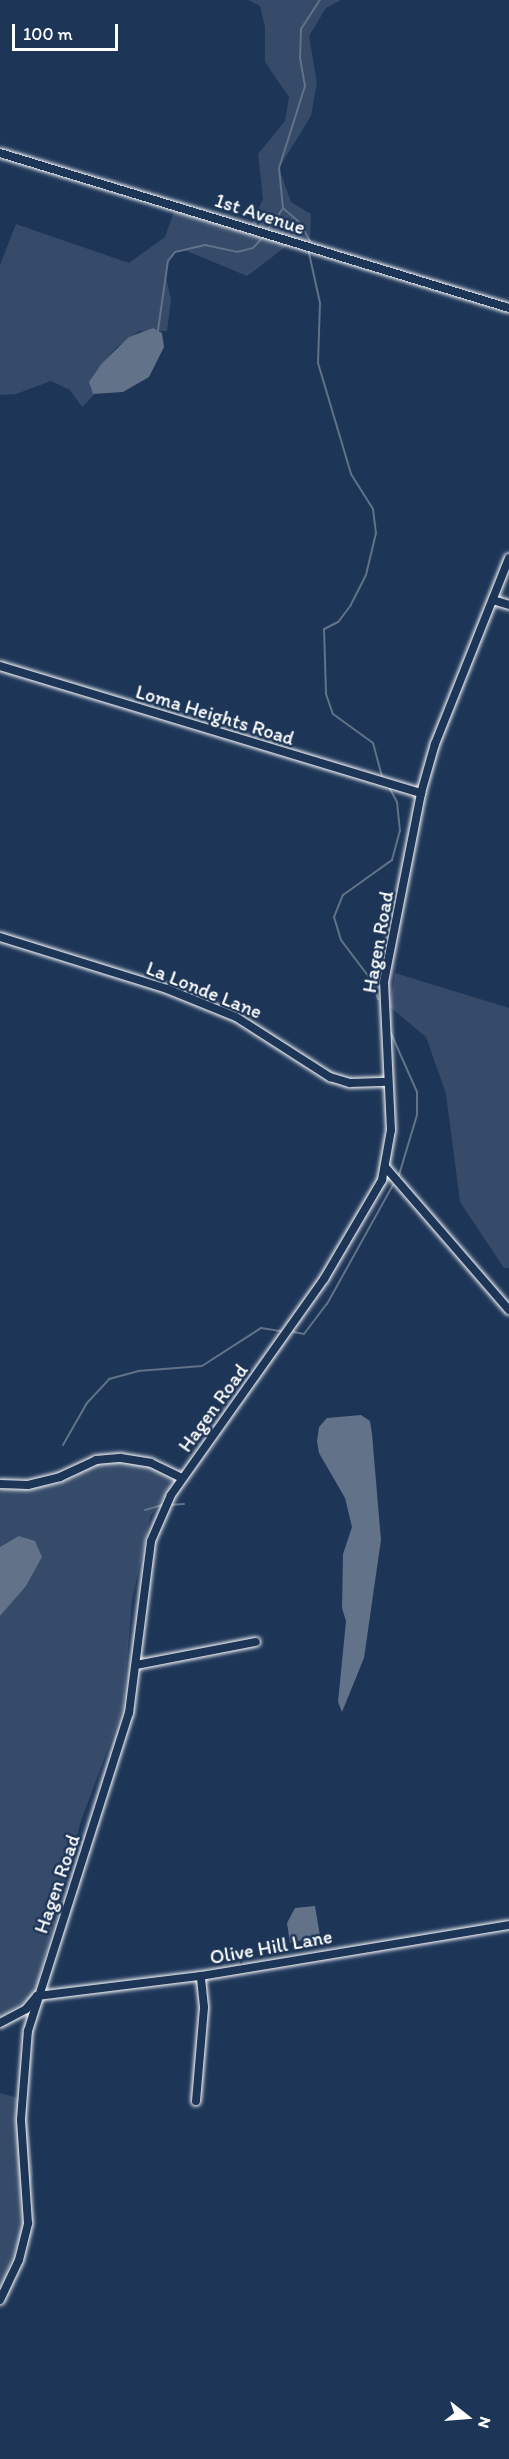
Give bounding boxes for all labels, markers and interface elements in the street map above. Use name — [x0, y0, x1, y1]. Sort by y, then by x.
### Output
scale bar — [15, 12, 122, 50]
text: 100 m — [23, 23, 73, 45]
street label: 1st Avenue — [212, 188, 308, 240]
street label: Loma Heights Road — [133, 679, 297, 751]
street label: Hagen Road — [357, 890, 399, 994]
street label: La Londe Lane — [143, 956, 265, 1024]
street label: Hagen Road — [173, 1360, 253, 1456]
street label: Hagen Road — [29, 1832, 85, 1936]
street label: Olive Hill Lane — [208, 1924, 334, 1970]
north arrow — [437, 2387, 497, 2447]
text: N — [474, 2414, 495, 2430]

